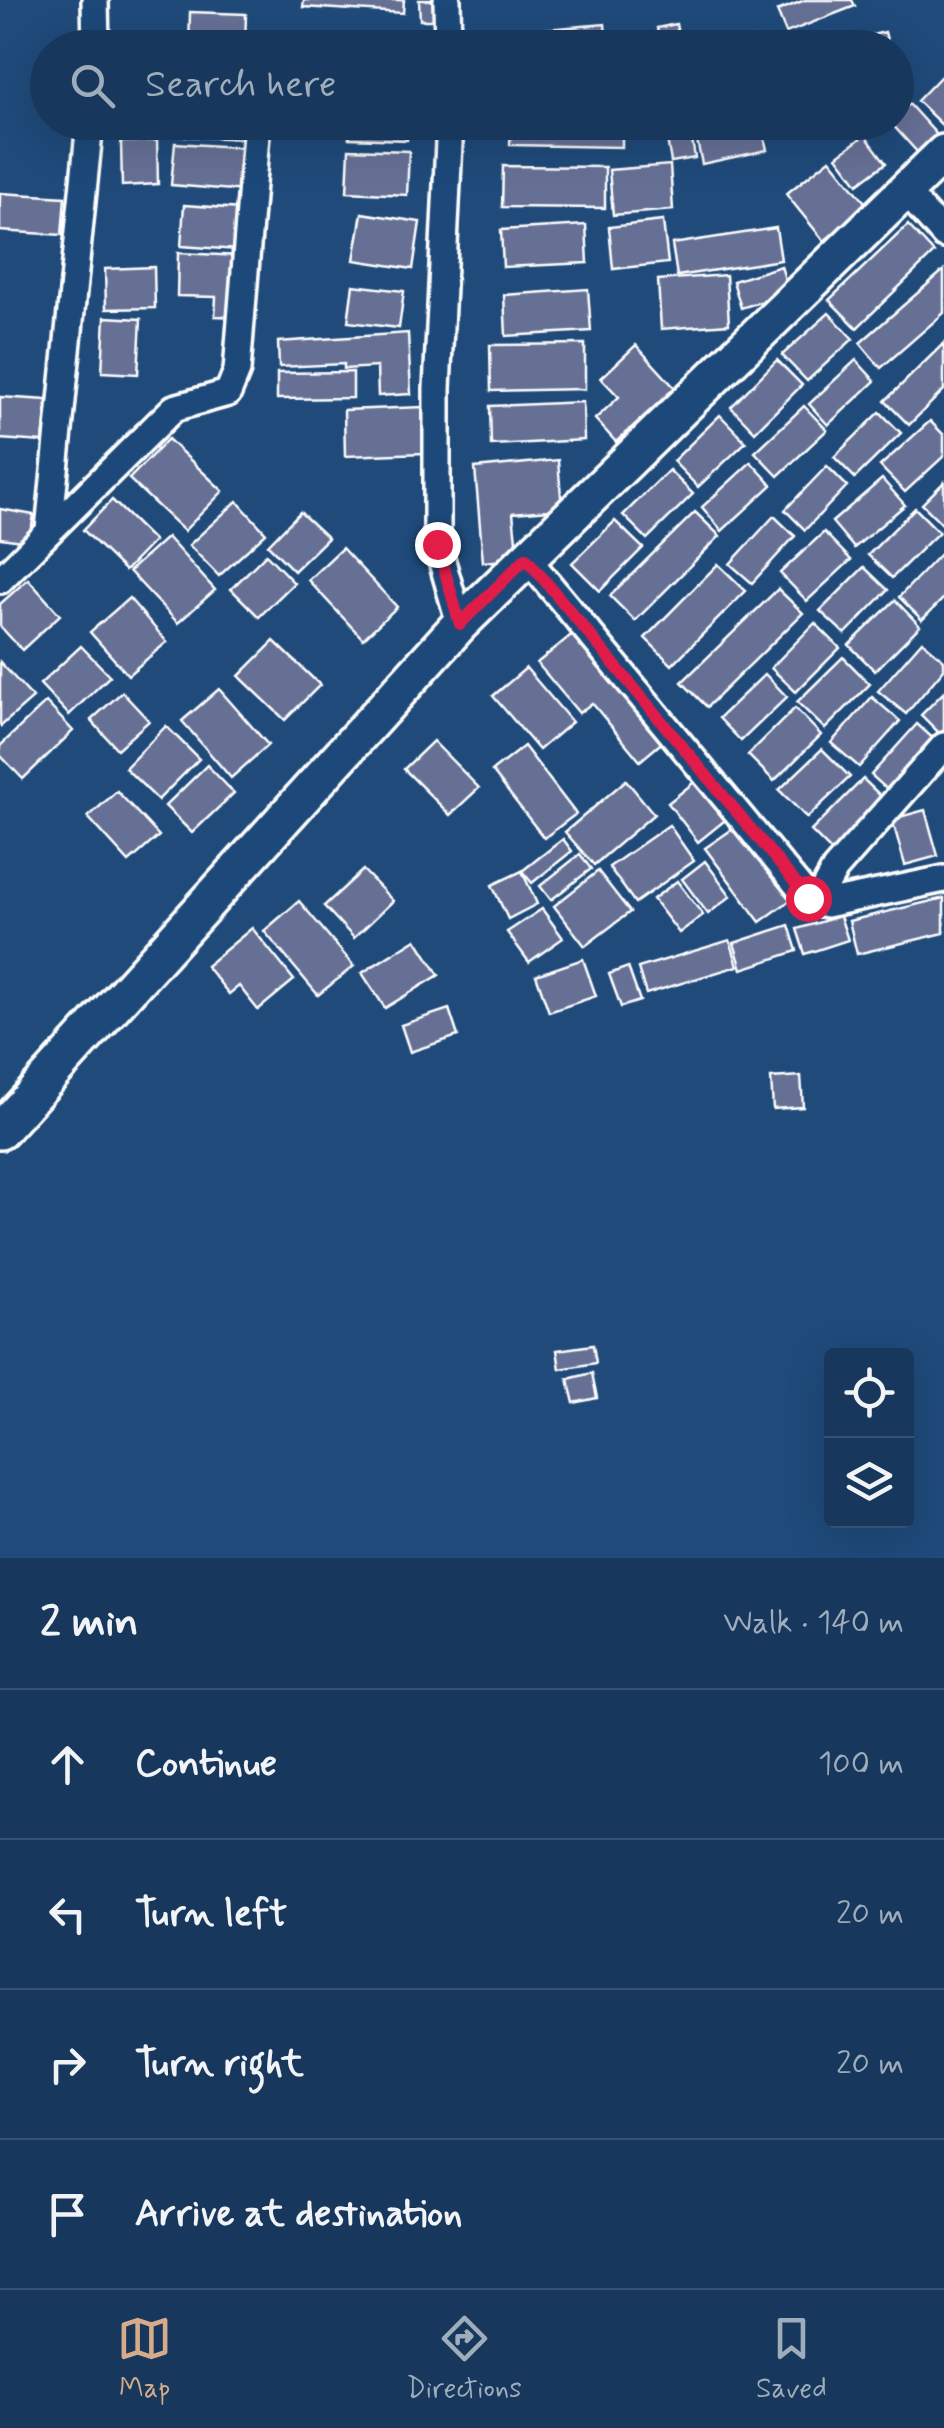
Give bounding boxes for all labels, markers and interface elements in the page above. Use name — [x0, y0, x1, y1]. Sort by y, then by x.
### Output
search box — [30, 30, 914, 140]
icon: search — [65, 58, 120, 113]
text: Search here — [145, 61, 336, 110]
route end — [415, 522, 461, 568]
route start — [786, 876, 832, 922]
map controls — [824, 1348, 914, 1528]
button: locate — [824, 1348, 914, 1438]
button: layers — [824, 1438, 914, 1528]
text: 2 min — [40, 1596, 139, 1651]
text: Walk · 140 m — [723, 1602, 904, 1644]
icon: ahead — [40, 1737, 95, 1792]
text: Continue — [135, 1740, 277, 1789]
text: 100 m — [818, 1743, 904, 1785]
icon: left — [40, 1887, 95, 1942]
text: Turn left — [135, 1890, 287, 1939]
text: 20 m — [836, 1893, 904, 1935]
icon: right — [40, 2037, 95, 2092]
text: Turn right — [135, 2040, 304, 2089]
text: 20 m — [836, 2043, 904, 2085]
icon: arrive — [40, 2187, 95, 2242]
text: Arrive at destination — [135, 2190, 462, 2239]
tab: Map — [117, 2311, 172, 2408]
tab: Directions — [407, 2311, 522, 2408]
tab: Saved — [756, 2311, 827, 2408]

